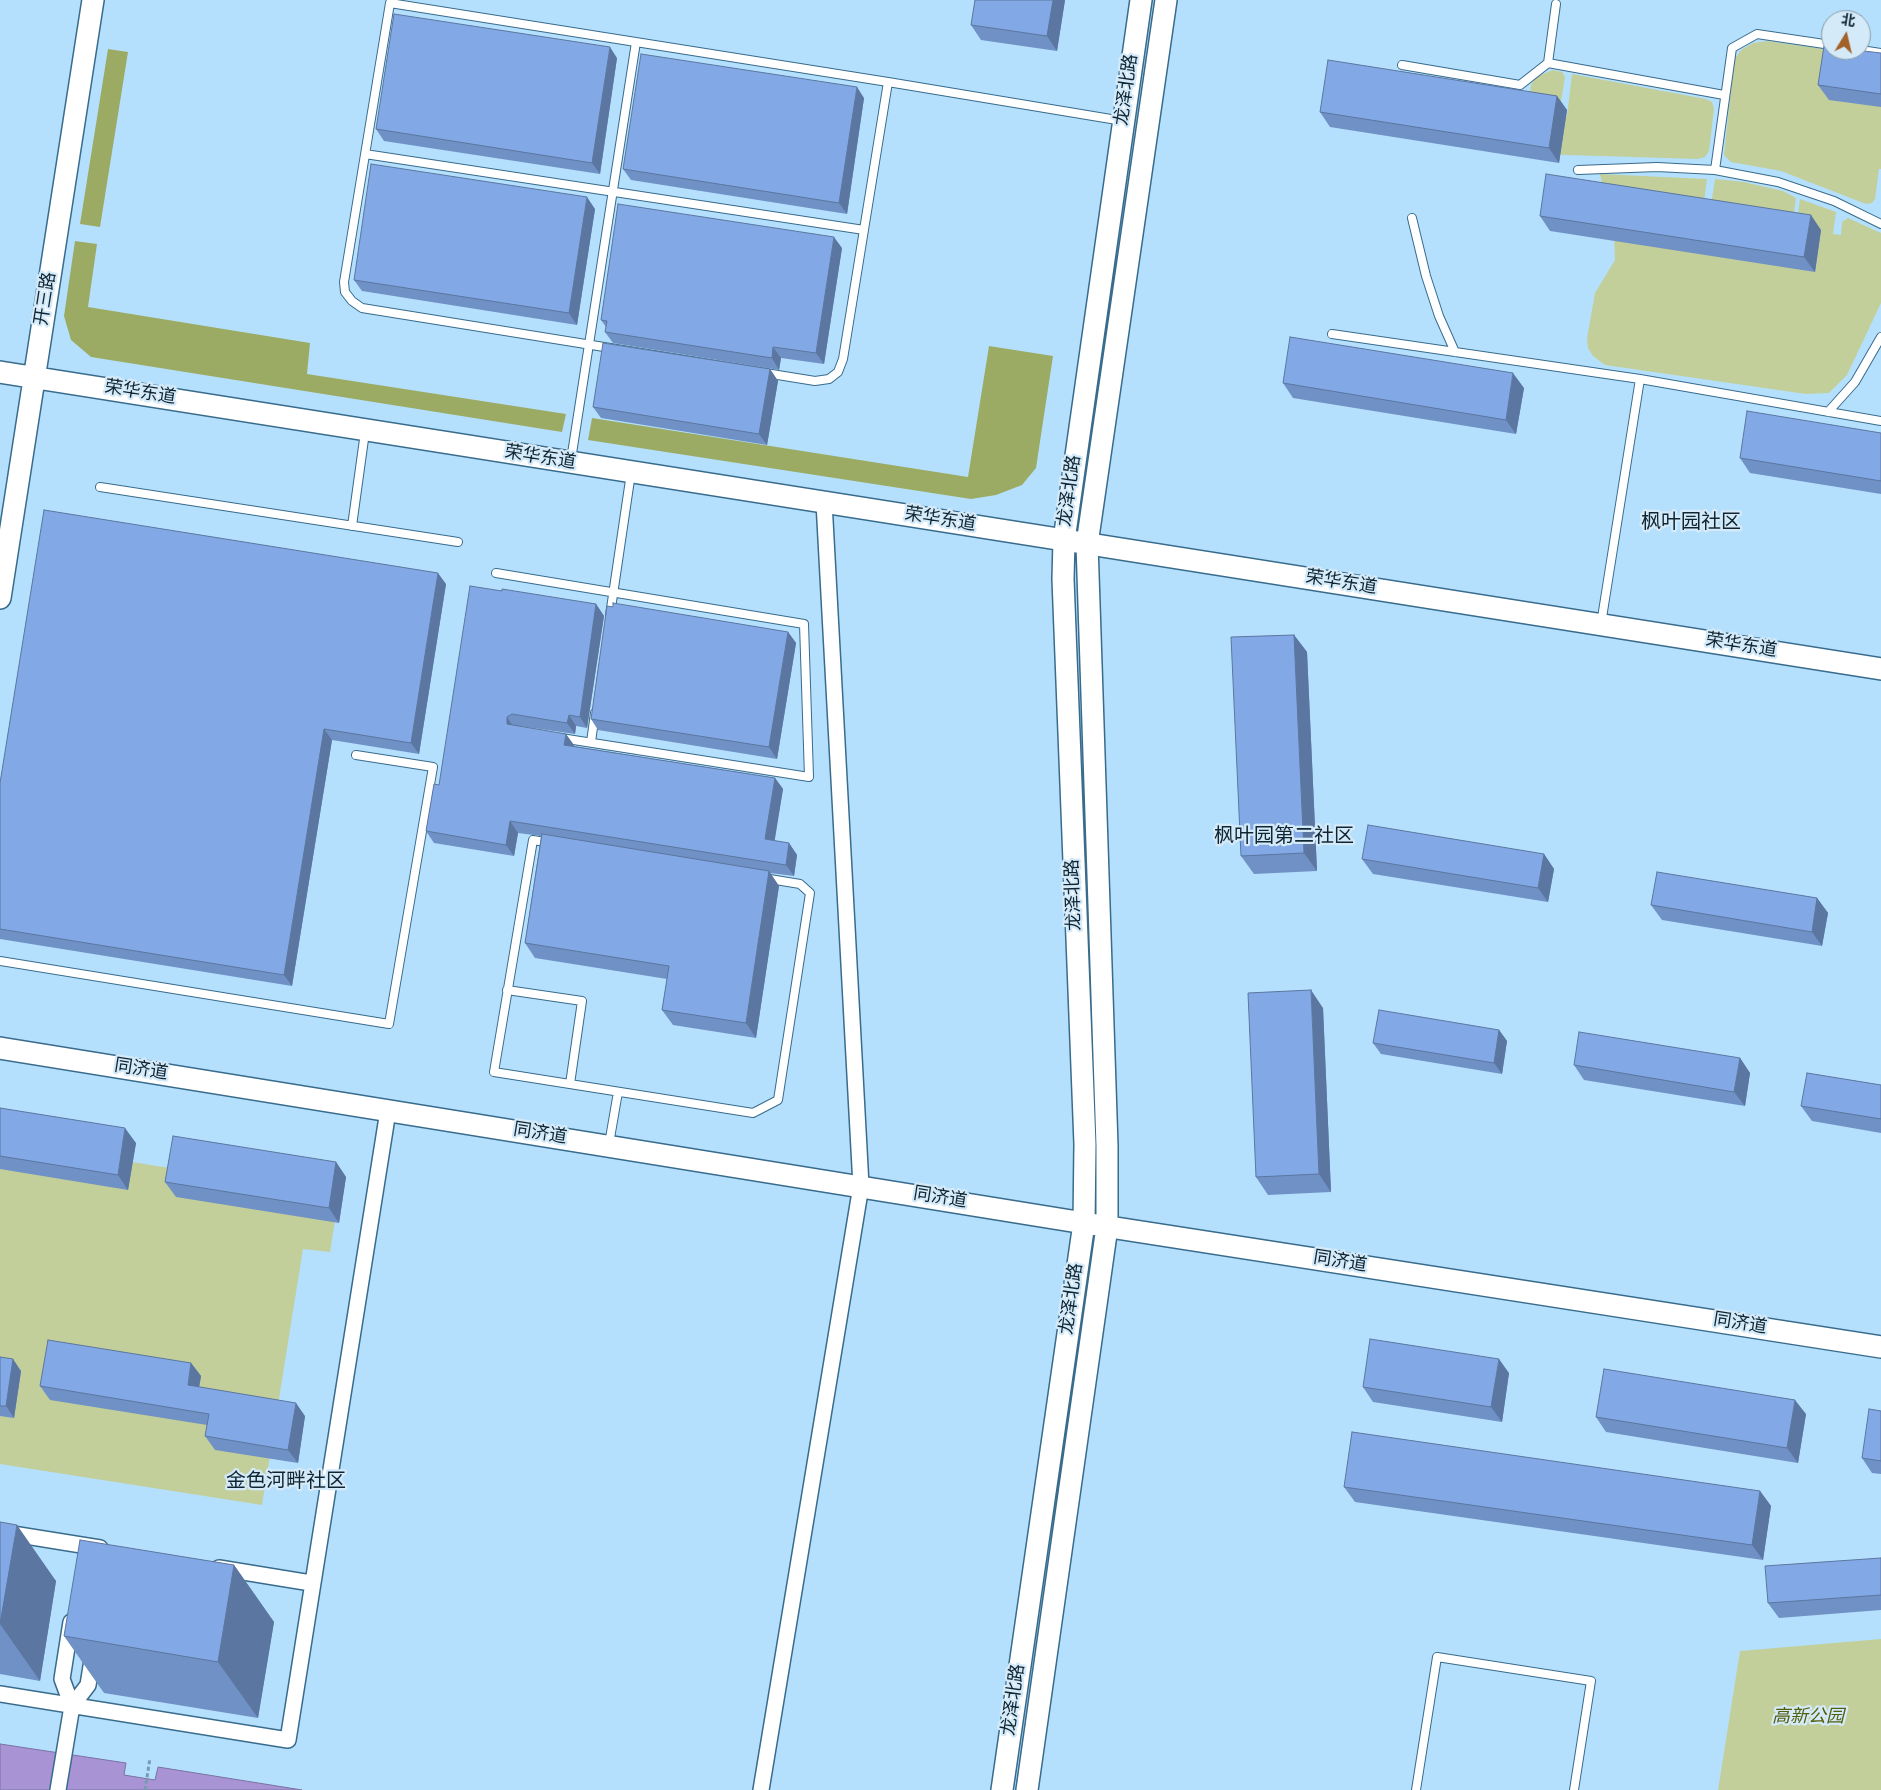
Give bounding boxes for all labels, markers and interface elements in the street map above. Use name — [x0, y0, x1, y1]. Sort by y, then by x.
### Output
text: 北 — [1840, 9, 1857, 32]
north arrow — [1821, 10, 1871, 60]
street label: 龙泽北路 — [1112, 53, 1144, 127]
street label: 开三路 — [32, 271, 62, 327]
street label: 荣华东道 — [103, 378, 177, 410]
street label: 荣华东道 — [503, 443, 577, 475]
street label: 龙泽北路 — [1055, 454, 1087, 528]
street label: 荣华东道 — [903, 505, 977, 537]
district label: 枫叶园社区 — [1641, 512, 1741, 536]
street label: 荣华东道 — [1304, 568, 1378, 600]
street label: 荣华东道 — [1704, 631, 1778, 663]
district label: 枫叶园第二社区 — [1214, 826, 1354, 850]
street label: 龙泽北路 — [1063, 859, 1087, 931]
street label: 同济道 — [113, 1056, 169, 1086]
street label: 同济道 — [512, 1120, 568, 1150]
street label: 同济道 — [912, 1184, 968, 1214]
street label: 同济道 — [1312, 1248, 1368, 1278]
street label: 龙泽北路 — [1057, 1262, 1089, 1336]
street label: 同济道 — [1712, 1310, 1768, 1340]
district label: 金色河畔社区 — [226, 1471, 346, 1495]
street label: 龙泽北路 — [999, 1663, 1031, 1737]
park label: 高新公园 — [1772, 1707, 1844, 1729]

